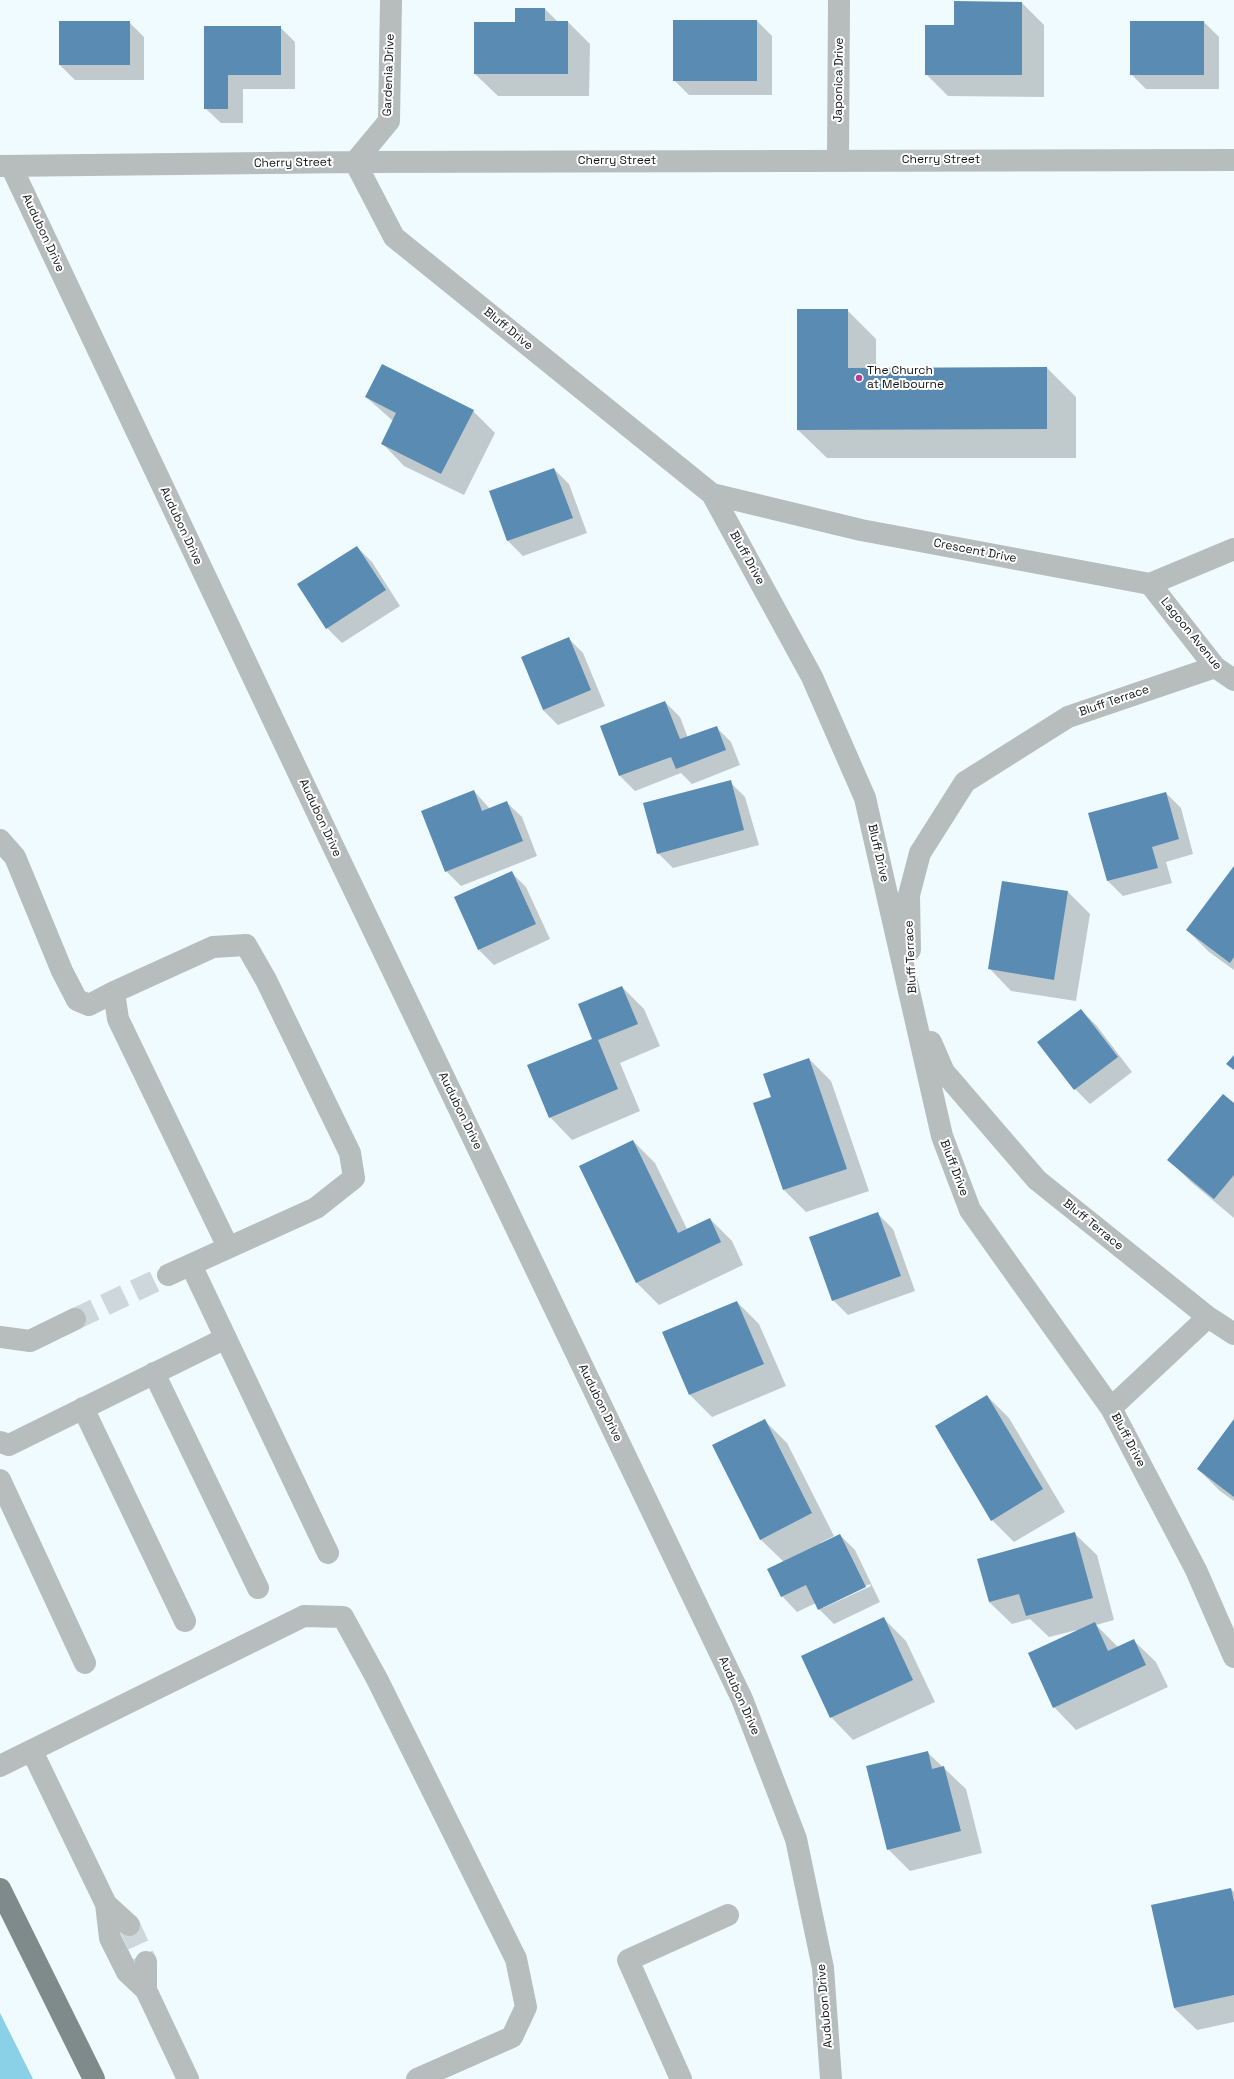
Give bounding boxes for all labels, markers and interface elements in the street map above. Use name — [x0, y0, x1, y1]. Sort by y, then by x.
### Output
street label: Gardenia Drive — [380, 33, 398, 117]
street label: Japonica Drive — [831, 37, 847, 123]
street label: Cherry Street — [902, 153, 980, 167]
street label: Cherry Street — [578, 154, 656, 168]
street label: Cherry Street — [254, 155, 332, 171]
street label: Audubon Drive — [19, 192, 67, 274]
street label: Bluff Drive — [480, 305, 536, 353]
place label: The Church at Melbourne — [867, 364, 944, 392]
marker: The Church at Melbourne — [854, 373, 864, 383]
street label: Audubon Drive — [157, 485, 205, 567]
street label: Bluff Drive — [726, 529, 768, 587]
street label: Crescent Drive — [932, 536, 1018, 566]
street label: Lagoon Avenue — [1158, 595, 1224, 673]
street label: Bluff Terrace — [1077, 682, 1151, 720]
street label: Audubon Drive — [296, 777, 344, 859]
street label: Bluff Drive — [864, 823, 892, 883]
street label: Bluff Terrace — [902, 920, 920, 994]
street label: Audubon Drive — [435, 1070, 485, 1152]
street label: Bluff Drive — [937, 1138, 971, 1198]
street label: Bluff Terrace — [1060, 1196, 1126, 1254]
street label: Audubon Drive — [575, 1362, 625, 1444]
street label: Bluff Drive — [1108, 1410, 1148, 1470]
street label: Audubon Drive — [715, 1655, 763, 1737]
street label: Audubon Drive — [814, 1963, 836, 2049]

